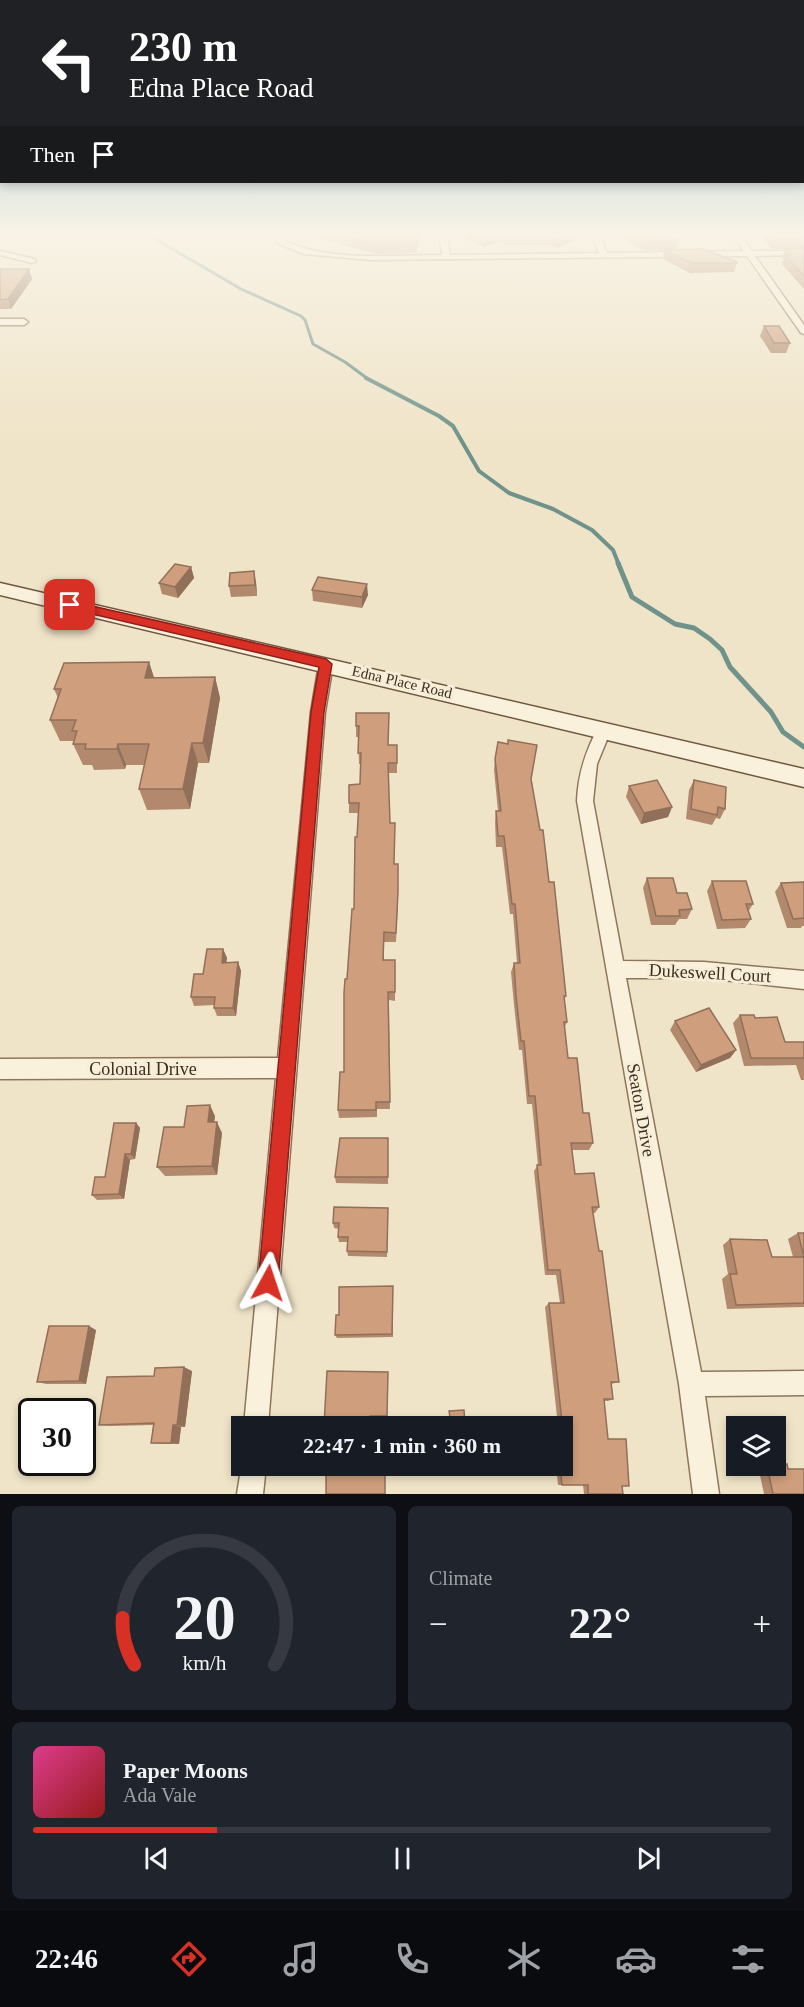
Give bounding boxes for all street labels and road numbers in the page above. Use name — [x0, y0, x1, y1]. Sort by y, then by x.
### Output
street label: Edna Place Road — [350, 663, 454, 701]
street label: Dukeswell Court — [648, 960, 772, 986]
street label: Colonial Drive — [89, 1059, 197, 1079]
street label: Seaton Drive — [623, 1062, 659, 1158]

